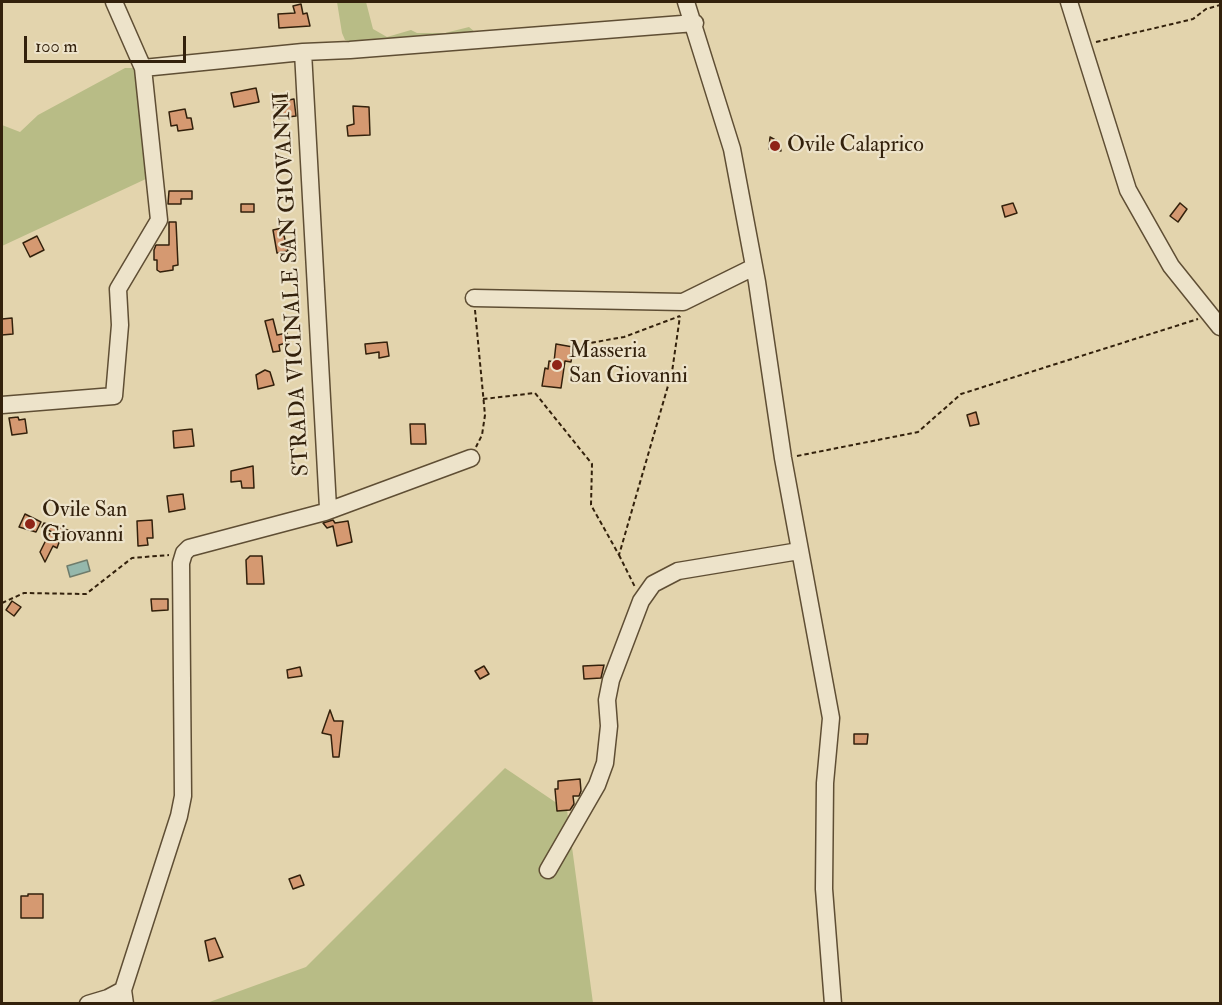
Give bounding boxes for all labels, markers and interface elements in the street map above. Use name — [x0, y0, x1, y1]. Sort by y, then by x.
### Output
scale bar — [27, 24, 189, 62]
text: 100 m — [35, 35, 78, 58]
street label: STRADA VICINALE SAN GIOVANNI — [270, 91, 316, 477]
place label: Ovile Calaprico — [787, 133, 924, 159]
marker: Ovile Calaprico — [768, 139, 782, 153]
place label: Masseria San Giovanni — [569, 339, 688, 390]
marker: Masseria San Giovanni — [550, 358, 564, 372]
place label: Ovile San Giovanni — [42, 498, 127, 550]
marker: Ovile San Giovanni — [23, 517, 37, 531]

